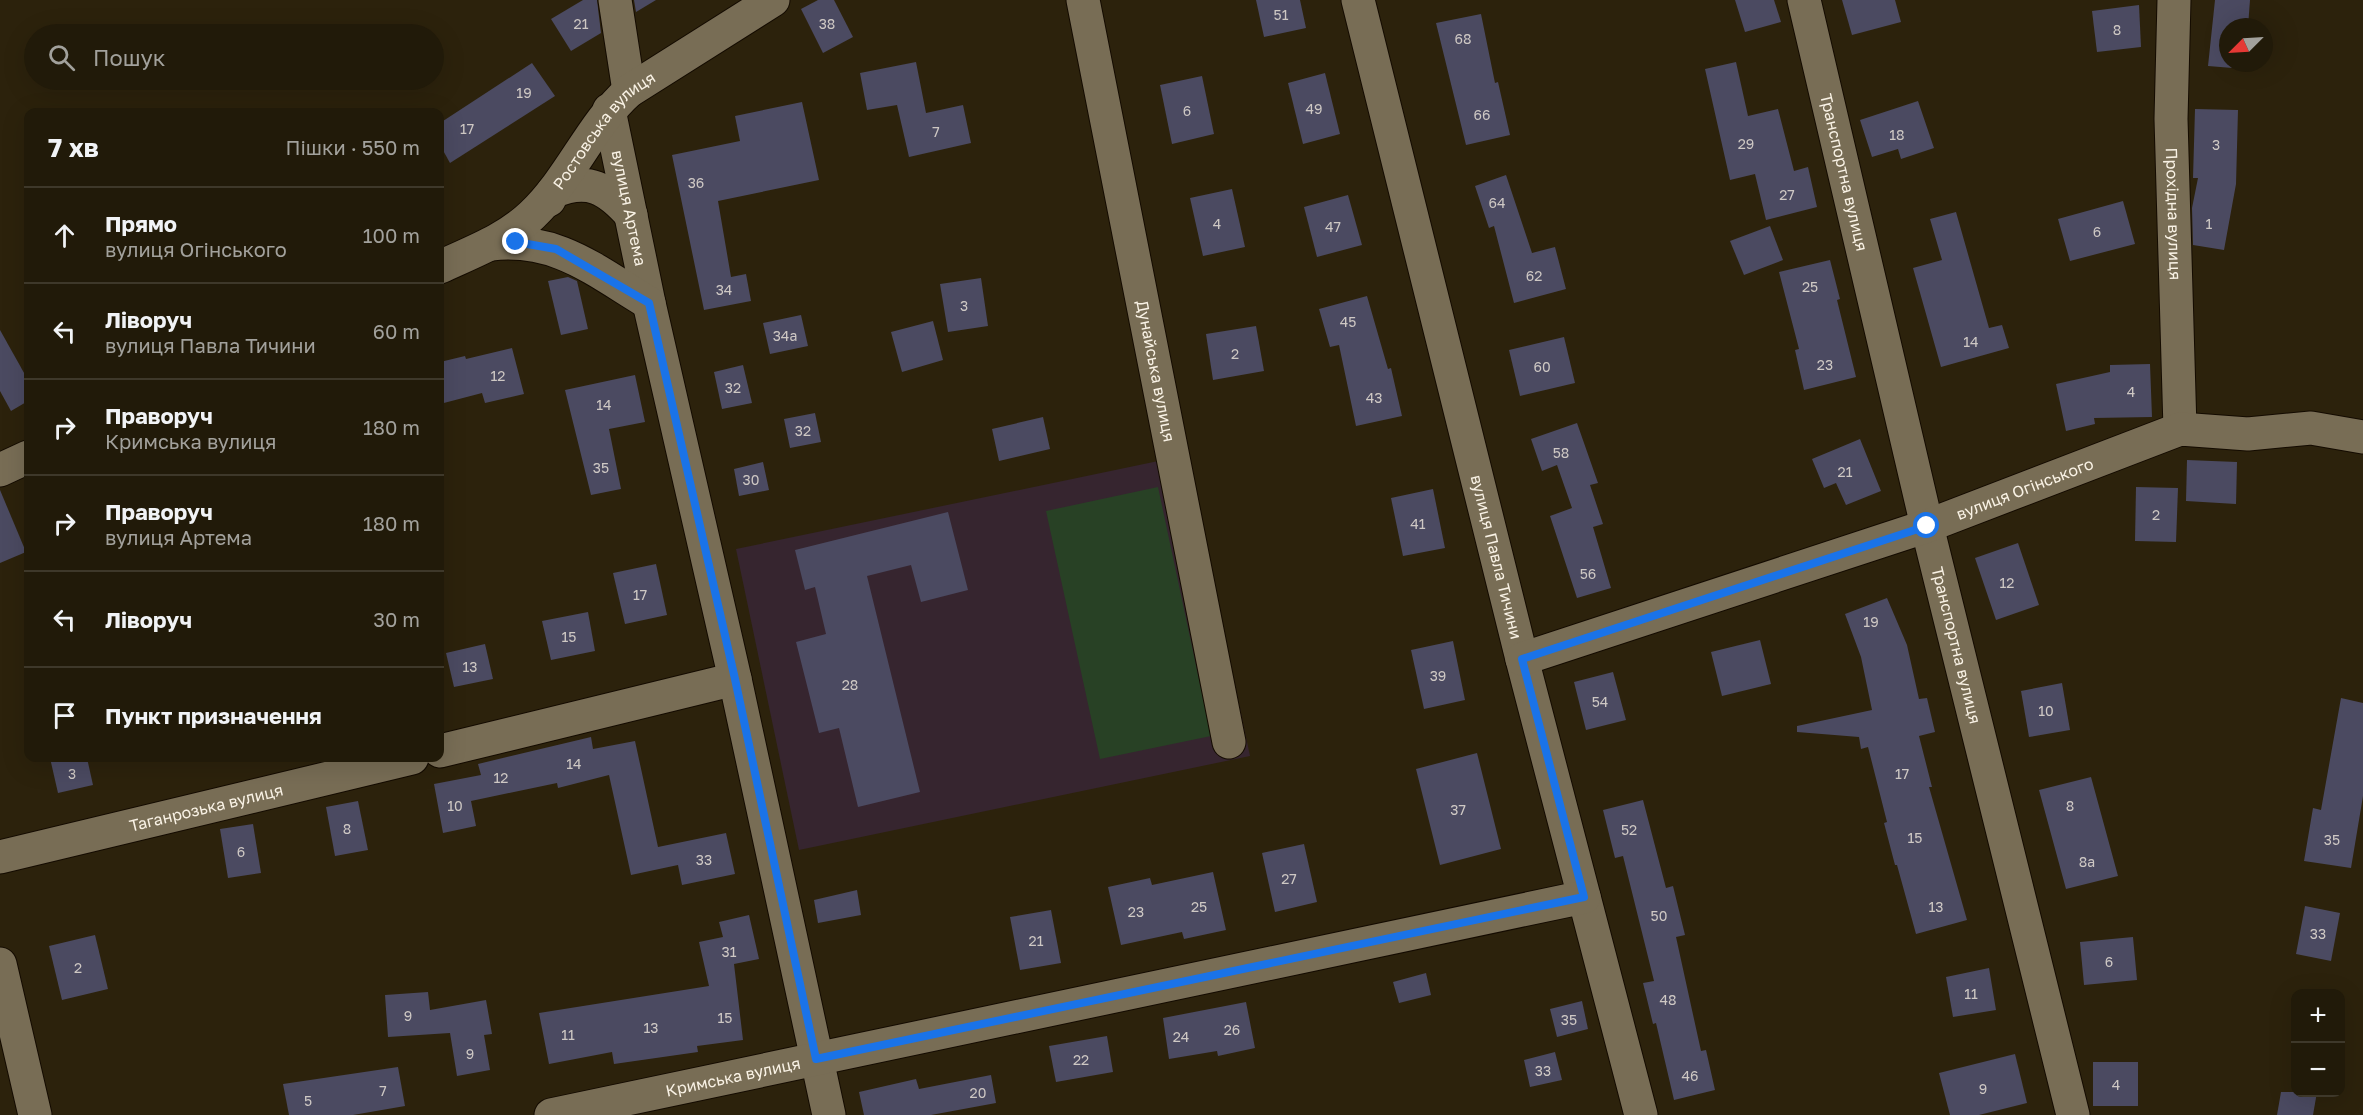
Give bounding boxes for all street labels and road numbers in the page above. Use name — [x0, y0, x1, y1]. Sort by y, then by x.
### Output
street label: Ростовська вулиця — [548, 67, 659, 193]
street label: Транспортна вулиця — [1816, 92, 1872, 253]
street label: Прохідна вулиця — [2162, 147, 2186, 280]
street label: вулиця Артема — [608, 148, 651, 268]
street label: Дунайська вулиця — [1132, 298, 1180, 443]
street label: вулиця Огінського — [1953, 453, 2096, 524]
street label: вулиця Павла Тичини — [1467, 473, 1527, 641]
street label: Транспортна вулиця — [1927, 565, 1986, 726]
street label: Таганрозька вулиця — [127, 779, 285, 836]
street label: Кримська вулиця — [664, 1053, 802, 1101]

